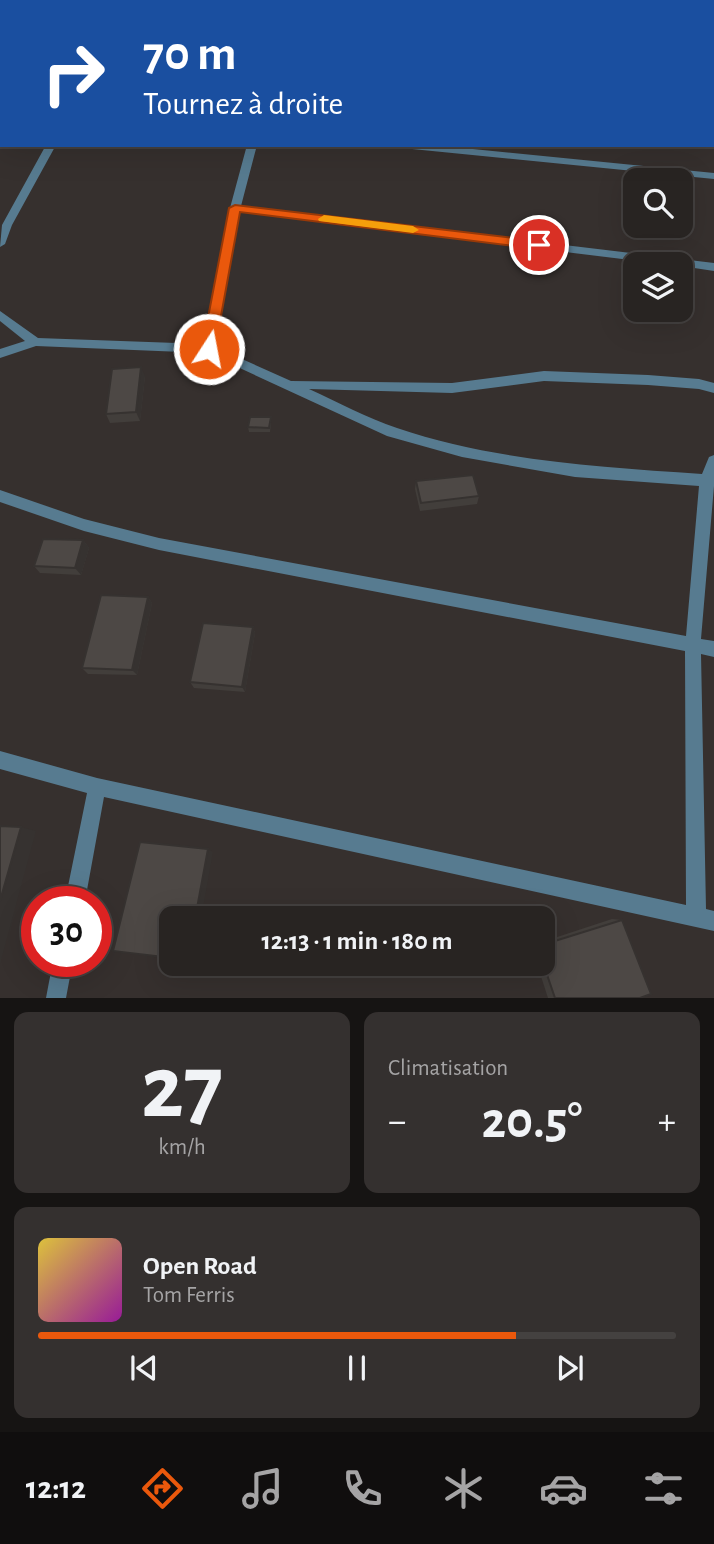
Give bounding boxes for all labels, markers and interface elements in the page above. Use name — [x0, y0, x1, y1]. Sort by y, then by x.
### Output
icon: right — [28, 28, 119, 119]
text: 70 m — [143, 30, 237, 79]
text: Tournez à droite — [143, 88, 343, 120]
map controls — [623, 168, 693, 322]
button: search — [623, 168, 693, 238]
pin — [509, 215, 569, 275]
icon: arrive — [520, 226, 558, 264]
button: layers — [623, 252, 693, 322]
position arrow — [172, 312, 246, 386]
speed limit sign: 30 — [21, 886, 112, 977]
text: 12:13 · 1 min · 180 m — [261, 928, 453, 954]
text: 27 — [141, 1043, 223, 1134]
text: Climatisation — [388, 1057, 508, 1080]
text: 20.5° — [481, 1095, 583, 1147]
text: − — [388, 1103, 406, 1141]
text: + — [658, 1103, 676, 1141]
text: km/h — [158, 1136, 206, 1159]
text: Open Road — [143, 1253, 257, 1279]
text: Tom Ferris — [143, 1284, 235, 1307]
icon: previous — [125, 1349, 163, 1387]
icon: pause — [338, 1349, 376, 1387]
icon: next — [551, 1349, 589, 1387]
icon: directions — [138, 1464, 187, 1513]
icon: music — [238, 1464, 287, 1513]
icon: phone — [338, 1464, 387, 1513]
icon: climate — [439, 1464, 488, 1513]
icon: car — [539, 1464, 588, 1513]
icon: filters — [639, 1464, 688, 1513]
text: 12:12 — [26, 1472, 86, 1504]

